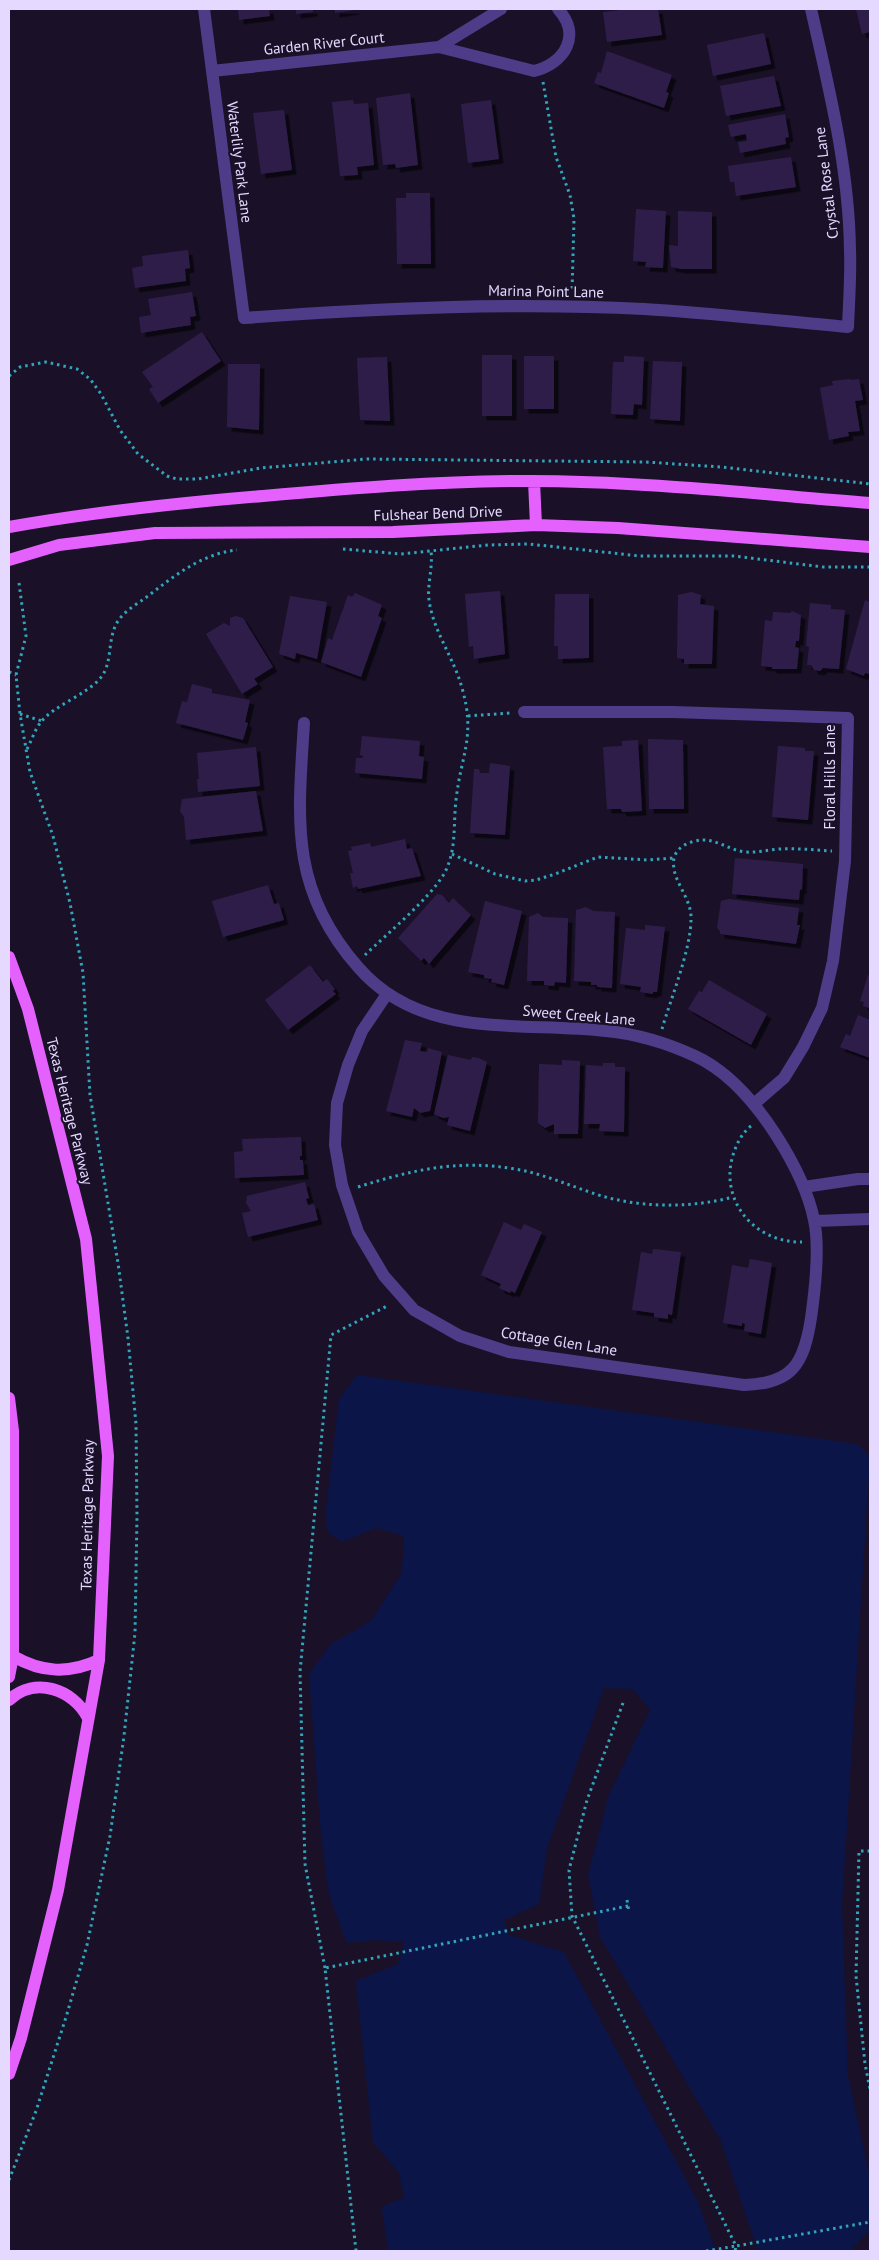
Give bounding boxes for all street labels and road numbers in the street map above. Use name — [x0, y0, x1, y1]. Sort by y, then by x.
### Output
street label: Garden River Court — [263, 27, 385, 59]
street label: Waterlily Park Lane — [223, 100, 257, 224]
street label: Crystal Rose Lane — [810, 126, 842, 240]
street label: Marina Point Lane — [488, 280, 604, 302]
street label: Fulshear Bend Drive — [373, 501, 503, 525]
street label: Floral Hills Lane — [820, 724, 839, 830]
street label: Sweet Creek Lane — [522, 1001, 636, 1029]
street label: Texas Heritage Parkway — [42, 1035, 98, 1187]
street label: Cottage Glen Lane — [499, 1322, 619, 1360]
street label: Texas Heritage Parkway — [76, 1439, 98, 1591]

